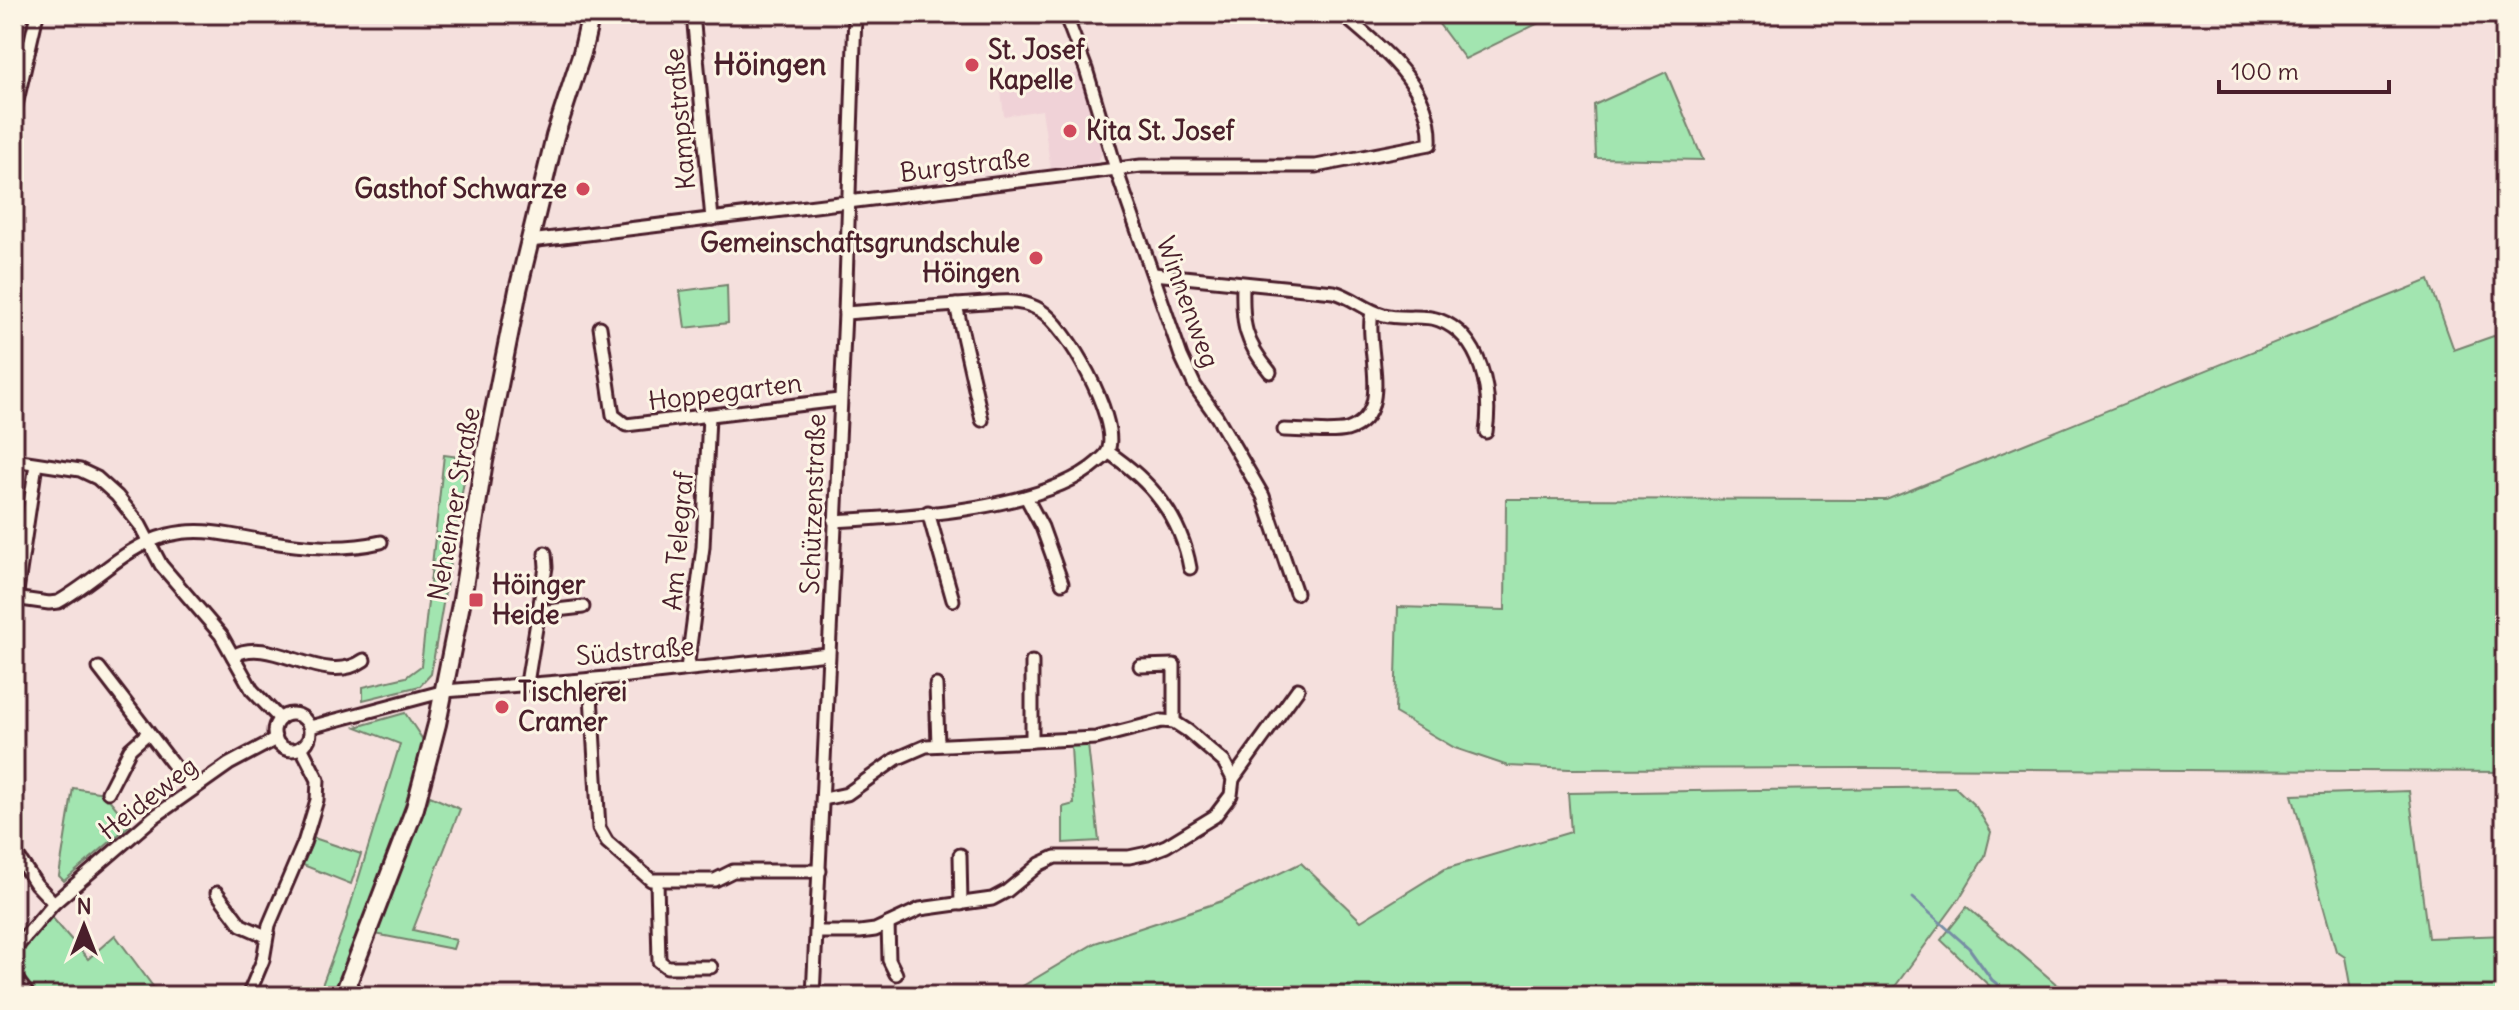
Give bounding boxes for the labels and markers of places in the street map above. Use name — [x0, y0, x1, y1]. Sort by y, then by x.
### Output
place label: St. Josef Kapelle — [988, 33, 1086, 96]
marker: St. Josef Kapelle — [963, 56, 981, 74]
place label: Kita St. Josef — [1086, 114, 1236, 147]
marker: Kita St. Josef — [1061, 122, 1079, 140]
place label: Gasthof Schwarze — [354, 172, 567, 205]
marker: Gasthof Schwarze — [574, 180, 592, 198]
place label: Gemeinschaftsgrundschule Höingen — [700, 226, 1020, 289]
marker: Gemeinschaftsgrundschule Höingen — [1027, 249, 1045, 267]
place label: Höinger Heide — [492, 568, 586, 631]
marker: Höinger Heide — [467, 591, 485, 609]
place label: Tischlerei Cramer — [518, 675, 627, 738]
marker: Tischlerei Cramer — [493, 698, 511, 716]

